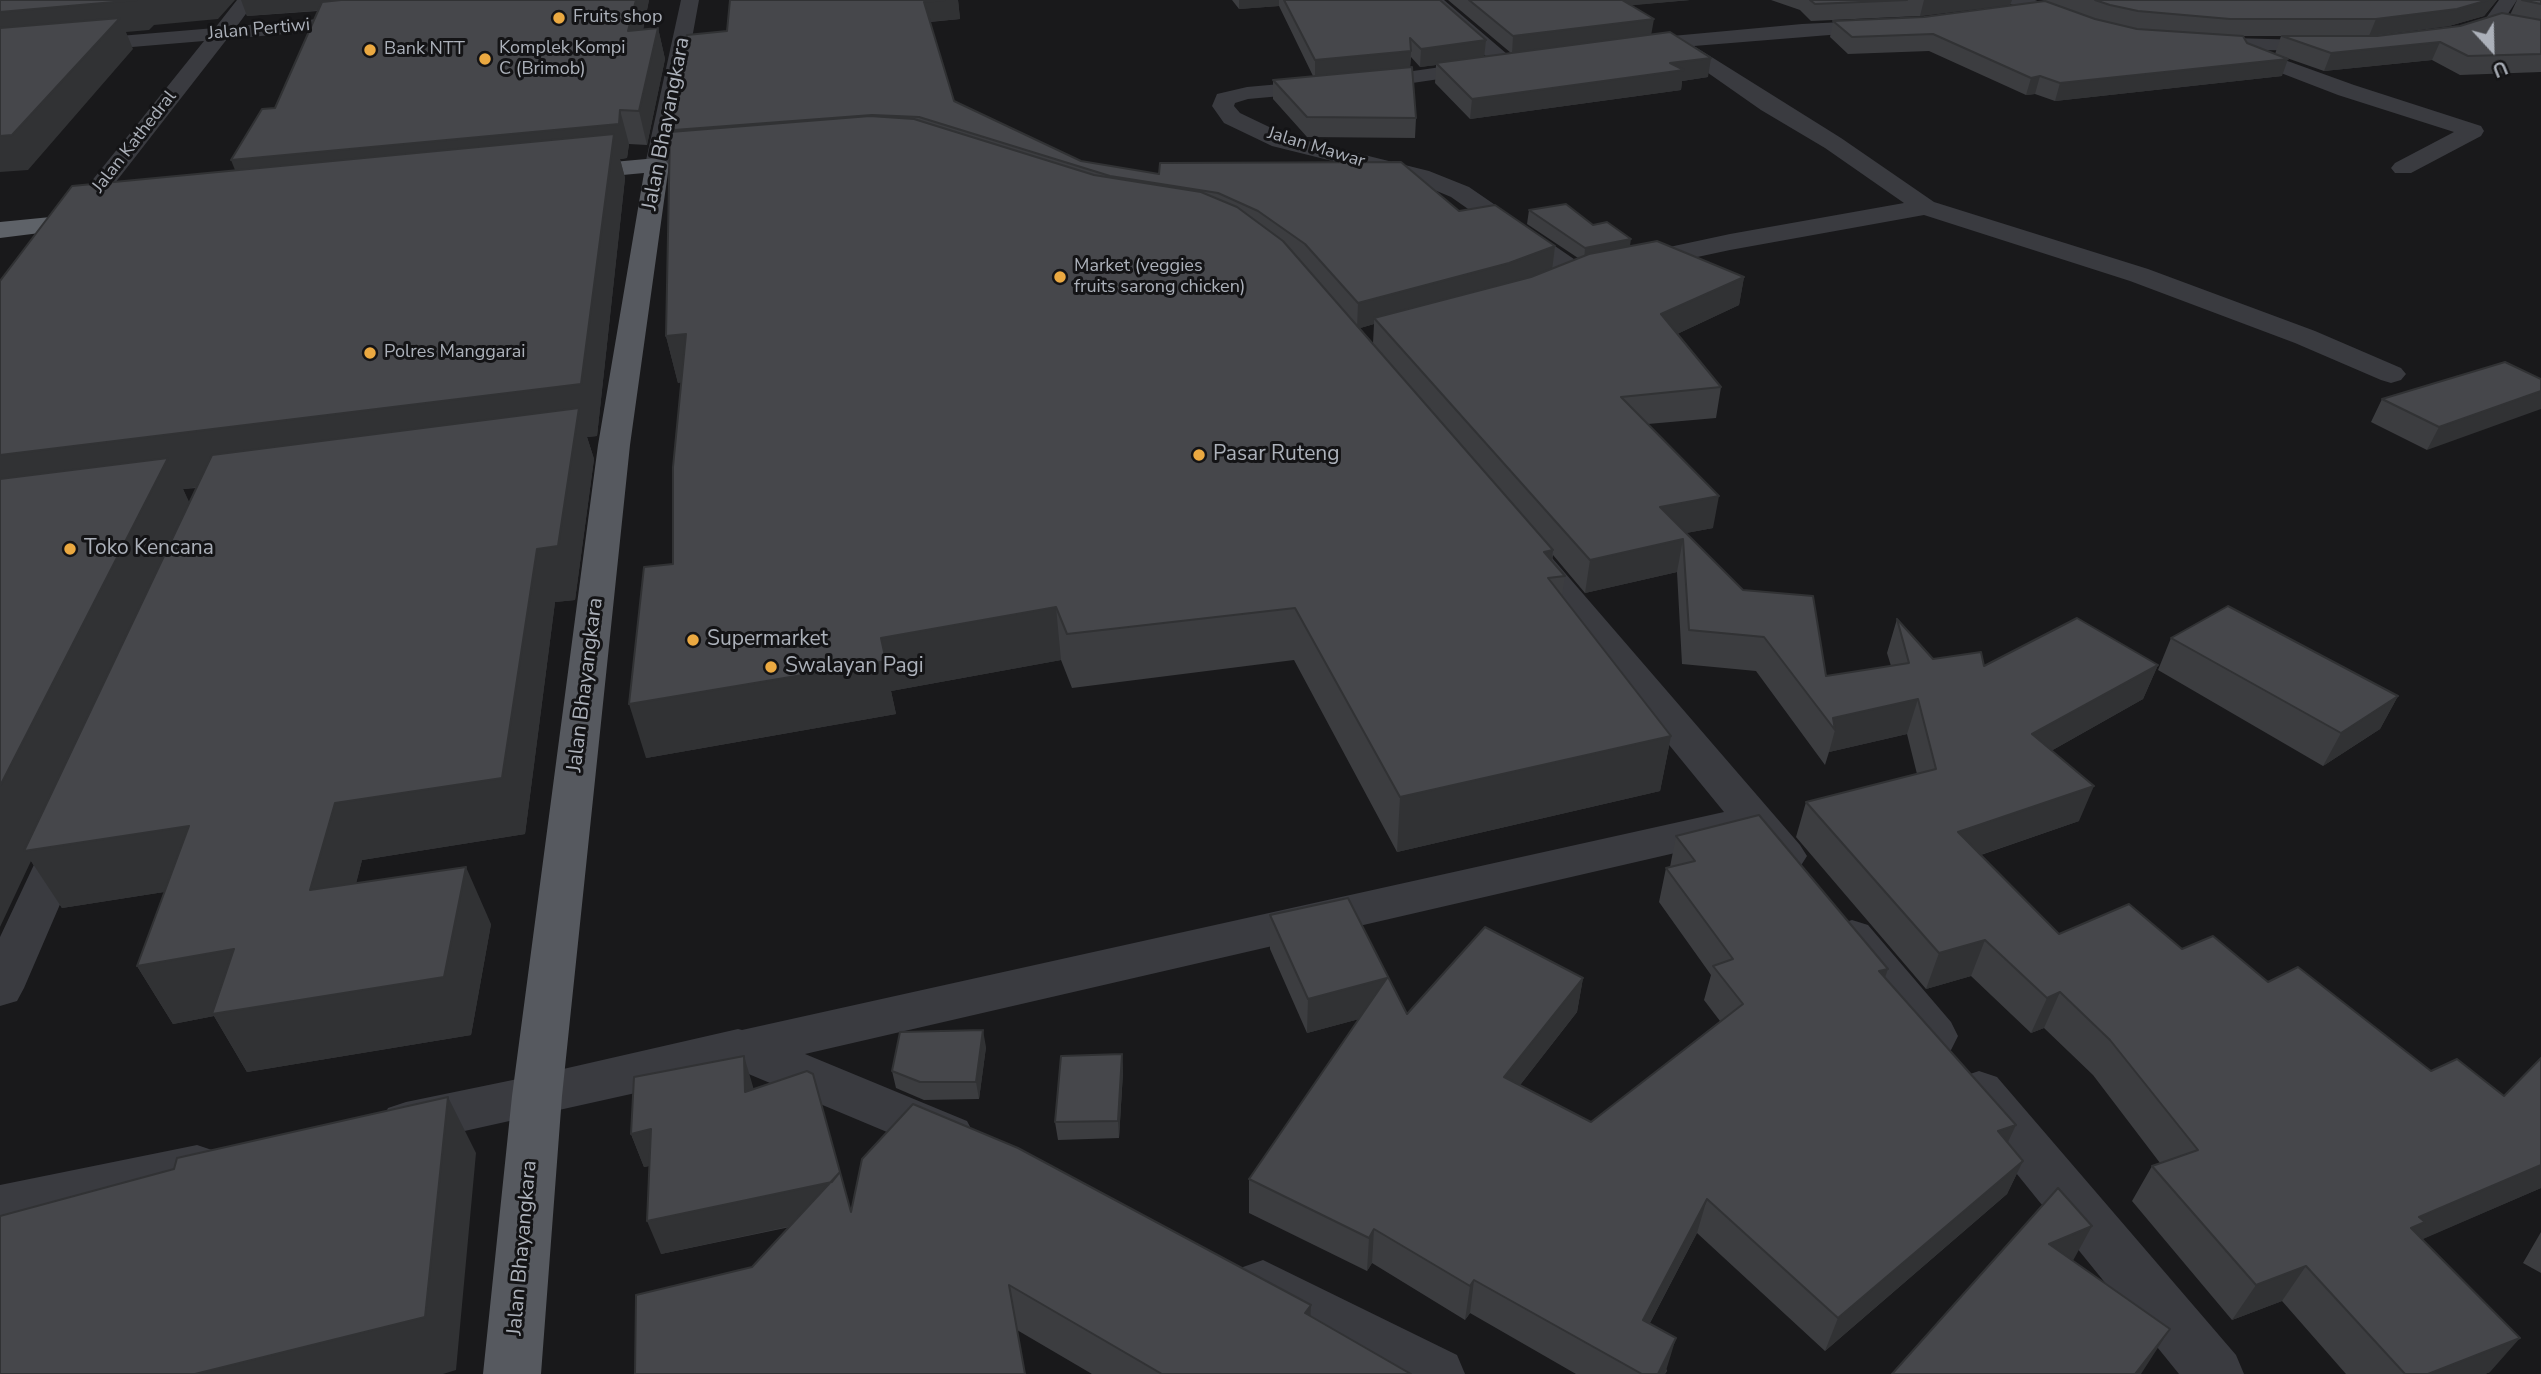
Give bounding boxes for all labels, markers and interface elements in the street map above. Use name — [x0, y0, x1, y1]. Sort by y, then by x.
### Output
place label: Fruits shop — [573, 7, 662, 29]
marker: Fruits shop — [551, 10, 567, 26]
north arrow — [2457, 14, 2527, 84]
street label: Jalan Pertiwi — [207, 15, 311, 45]
street label: Jalan Bhayangkara — [638, 35, 696, 213]
place label: Komplek Kompi C (Brimob) — [499, 38, 626, 80]
place label: Bank NTT — [384, 39, 465, 61]
marker: Bank NTT — [362, 42, 378, 58]
marker: Komplek Kompi C (Brimob) — [477, 51, 493, 67]
text: U — [2488, 54, 2511, 83]
street label: Jalan Kathedral — [88, 87, 182, 197]
street label: Jalan Mawar — [1265, 123, 1367, 173]
place label: Market (veggies fruits sarong chicken) — [1074, 256, 1246, 298]
marker: Market (veggies fruits sarong chicken) — [1052, 269, 1068, 285]
place label: Polres Manggarai — [384, 342, 525, 364]
marker: Polres Manggarai — [362, 345, 378, 361]
place label: Pasar Ruteng — [1213, 442, 1340, 468]
marker: Pasar Ruteng — [1191, 447, 1207, 463]
place label: Toko Kencana — [84, 536, 214, 562]
marker: Toko Kencana — [62, 541, 78, 557]
street label: Jalan Bhayangkara — [563, 596, 609, 774]
place label: Supermarket — [707, 627, 828, 653]
marker: Supermarket — [685, 632, 701, 648]
place label: Swalayan Pagi — [785, 654, 924, 680]
marker: Swalayan Pagi — [763, 659, 779, 675]
street label: Jalan Bhayangkara — [503, 1159, 543, 1337]

